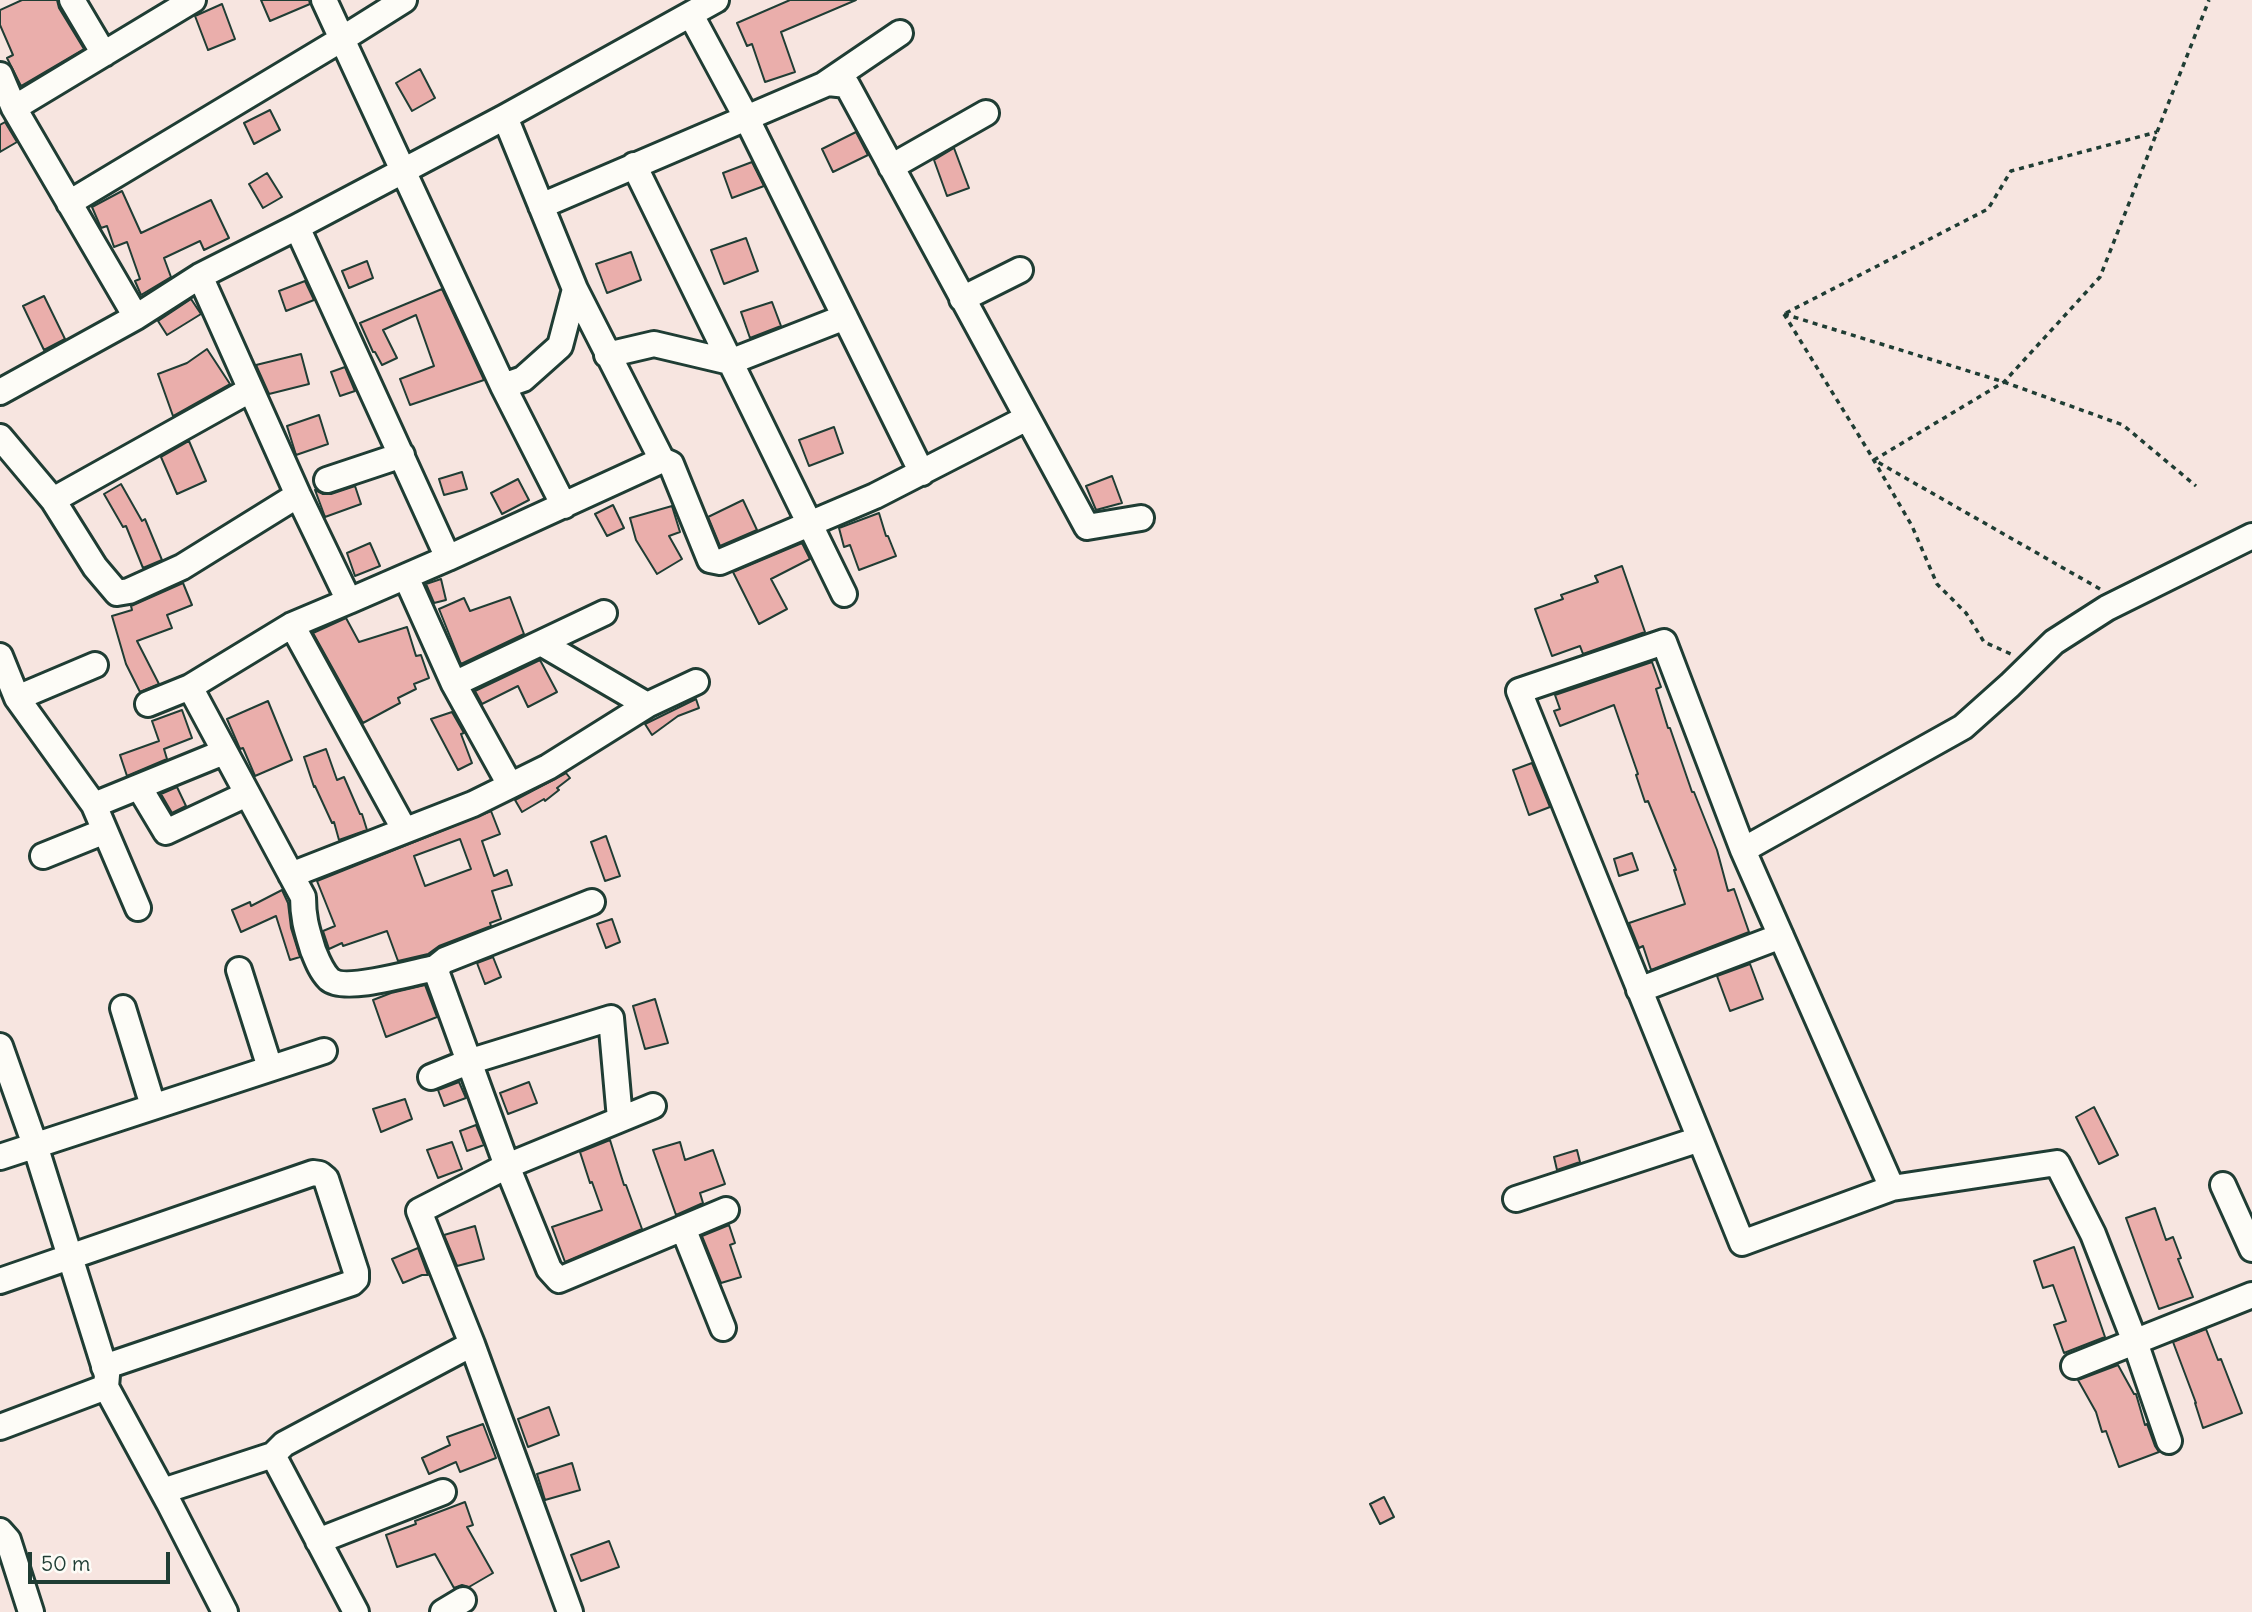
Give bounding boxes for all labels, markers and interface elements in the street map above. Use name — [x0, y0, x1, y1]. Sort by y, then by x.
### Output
scale bar — [32, 1538, 173, 1582]
text: 50 m — [41, 1550, 90, 1577]

